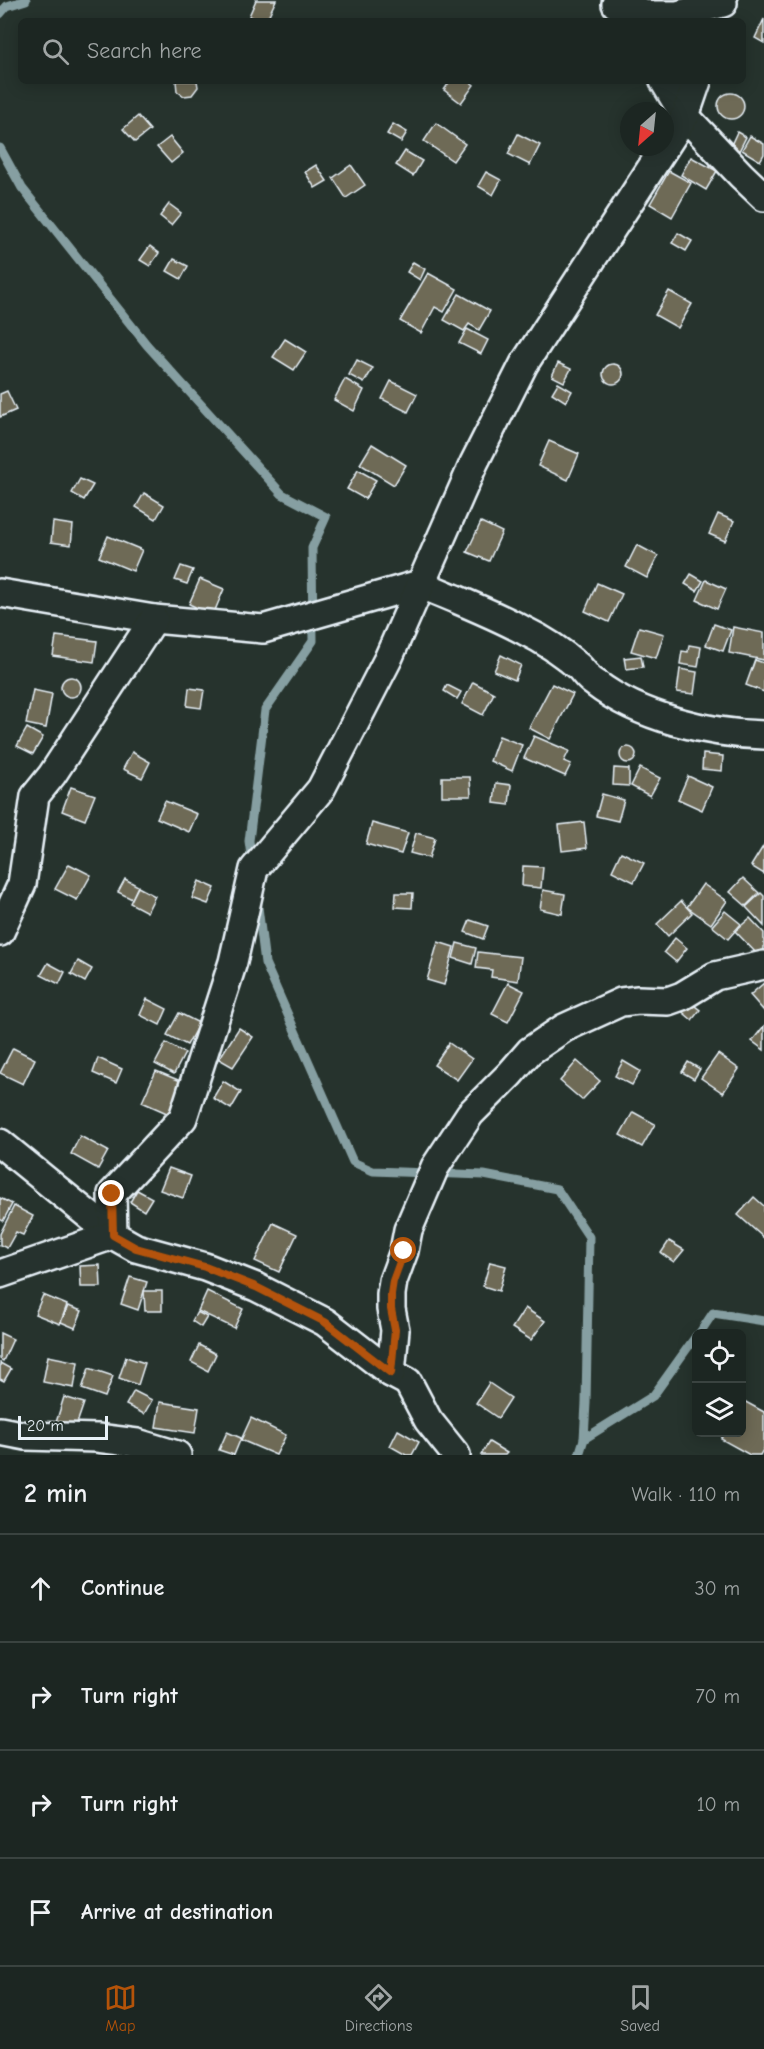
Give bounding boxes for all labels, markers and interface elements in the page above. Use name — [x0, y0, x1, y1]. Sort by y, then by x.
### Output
search box — [18, 18, 746, 84]
icon: search — [39, 35, 72, 68]
text: Search here — [87, 38, 202, 64]
north arrow — [620, 102, 674, 156]
route end — [98, 1180, 124, 1206]
route start — [390, 1237, 416, 1263]
map controls — [692, 1329, 746, 1437]
button: locate — [692, 1329, 746, 1383]
button: layers — [692, 1383, 746, 1437]
scale bar — [18, 1413, 108, 1440]
text: 20 m — [27, 1417, 64, 1435]
text: 2 min — [24, 1479, 87, 1509]
text: Walk · 110 m — [632, 1483, 740, 1506]
icon: ahead — [24, 1572, 57, 1605]
text: Continue — [81, 1575, 164, 1601]
text: 30 m — [694, 1577, 740, 1600]
icon: right — [24, 1680, 57, 1713]
text: Turn right — [81, 1683, 178, 1709]
text: 70 m — [695, 1685, 740, 1708]
icon: right — [24, 1788, 57, 1821]
text: Turn right — [81, 1791, 178, 1817]
text: 10 m — [697, 1793, 740, 1816]
icon: arrive — [24, 1896, 57, 1929]
text: Arrive at destination — [81, 1899, 273, 1925]
tab: Map — [104, 1981, 137, 2035]
tab: Directions — [345, 1981, 412, 2035]
tab: Saved — [620, 1981, 660, 2035]

